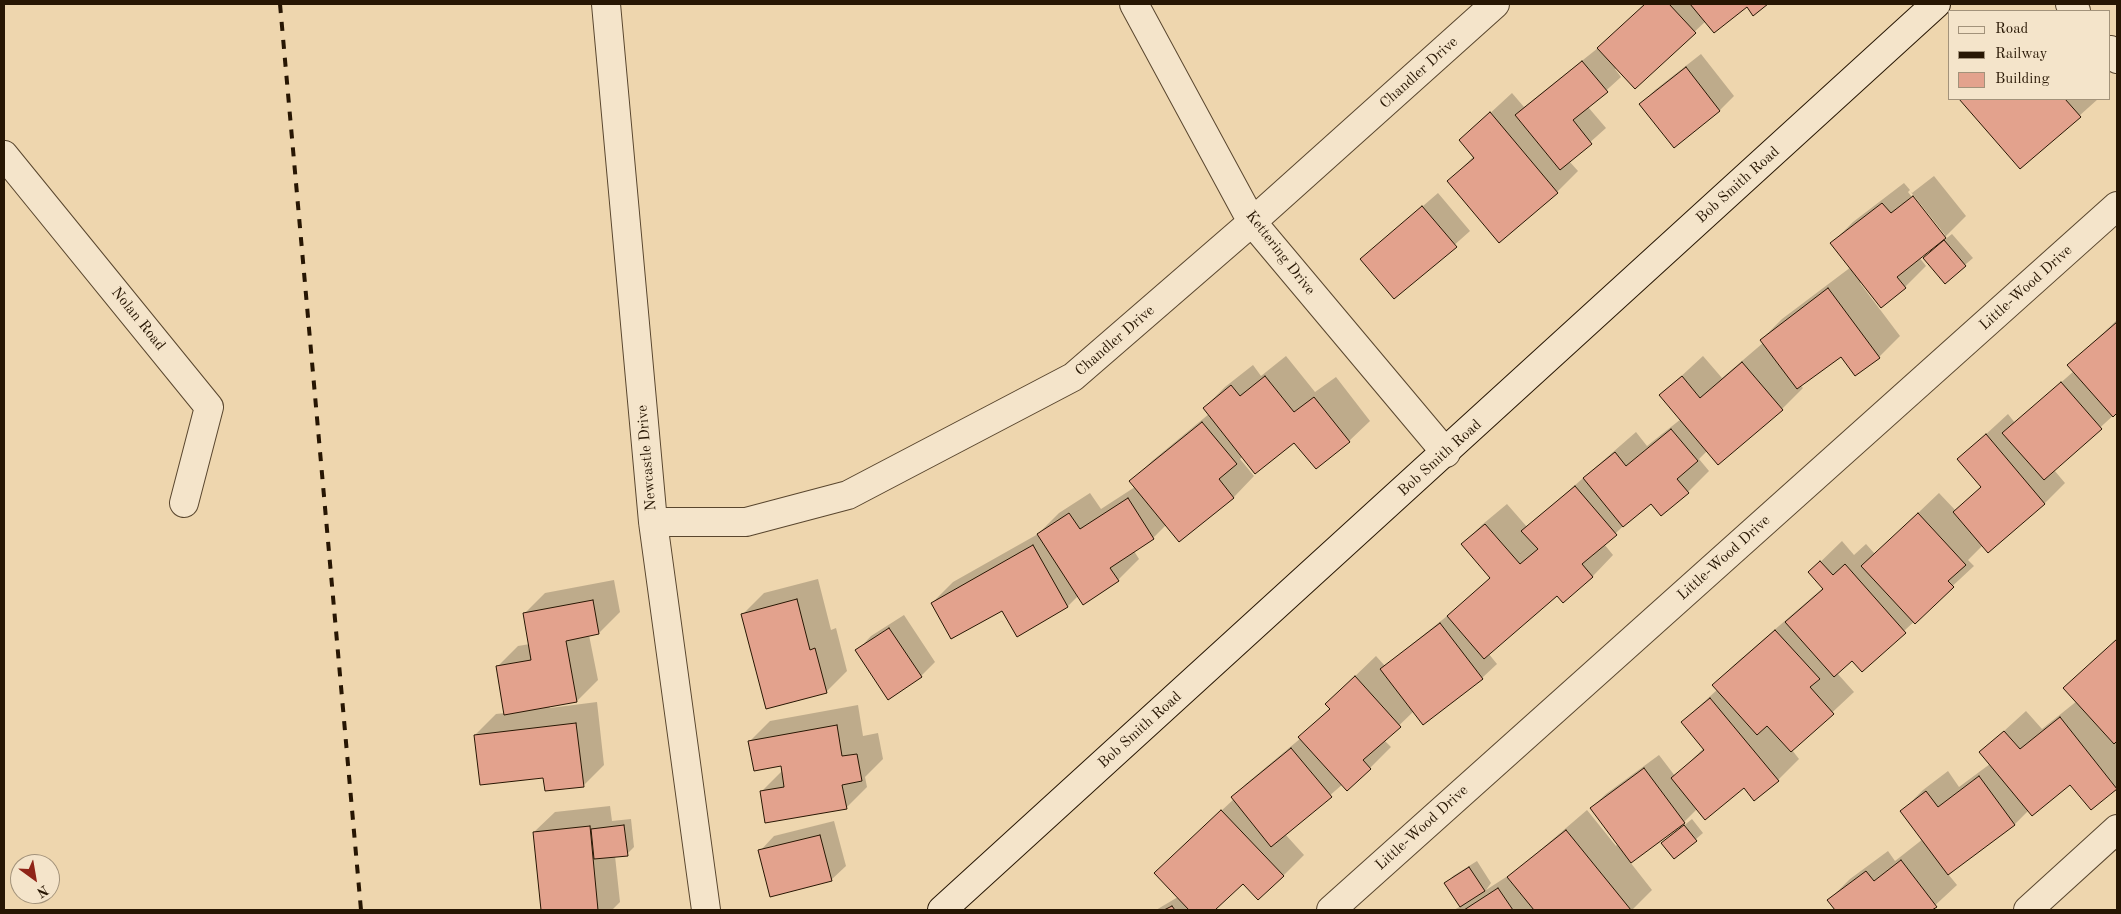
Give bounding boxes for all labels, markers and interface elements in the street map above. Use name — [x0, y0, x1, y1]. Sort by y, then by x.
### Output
legend — [1948, 10, 2111, 100]
text: Road — [1995, 22, 2028, 37]
street label: Chandler Drive — [1376, 33, 1462, 113]
text: Railway — [1995, 47, 2048, 62]
text: Building — [1995, 72, 2050, 87]
street label: Bob Smith Road — [1693, 143, 1783, 227]
street label: Kettering Drive — [1241, 207, 1319, 299]
street label: Little-Wood Drive — [1976, 242, 2076, 334]
street label: Nolan Road — [107, 284, 169, 354]
street label: Chandler Drive — [1072, 302, 1158, 380]
street label: Newcastle Drive — [633, 404, 661, 512]
street label: Bob Smith Road — [1395, 416, 1485, 500]
street label: Little-Wood Drive — [1674, 512, 1774, 604]
street label: Bob Smith Road — [1095, 688, 1185, 772]
street label: Little-Wood Drive — [1372, 782, 1472, 874]
north arrow — [10, 854, 60, 904]
text: N — [34, 882, 51, 900]

